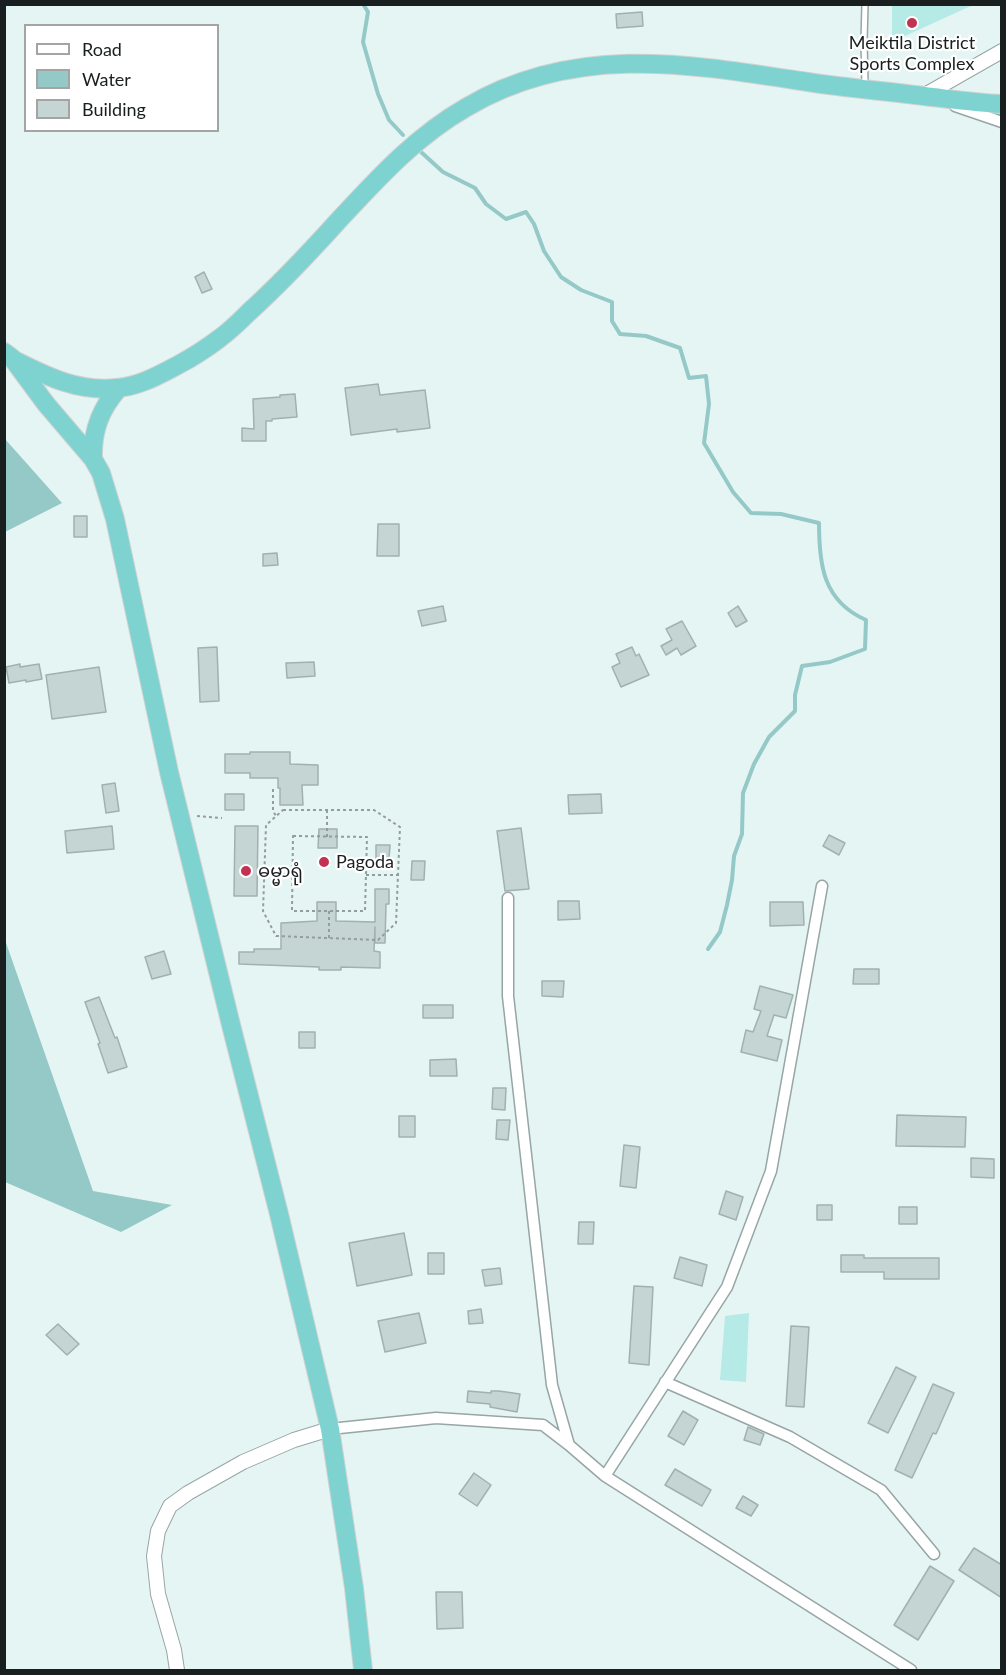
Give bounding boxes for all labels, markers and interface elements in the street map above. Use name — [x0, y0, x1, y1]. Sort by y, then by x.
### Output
marker: Meiktila District Sports Complex — [905, 16, 919, 30]
legend — [24, 24, 219, 132]
place label: Meiktila District Sports Complex — [849, 32, 975, 74]
text: Road — [82, 38, 122, 60]
text: Water — [82, 68, 131, 90]
text: Building — [82, 98, 146, 120]
place label: Pagoda — [336, 851, 394, 873]
marker: Pagoda — [317, 855, 331, 869]
place label: ဓမ္မာရုံ — [258, 860, 303, 882]
marker: ဓမ္မာရုံ — [239, 864, 253, 878]

